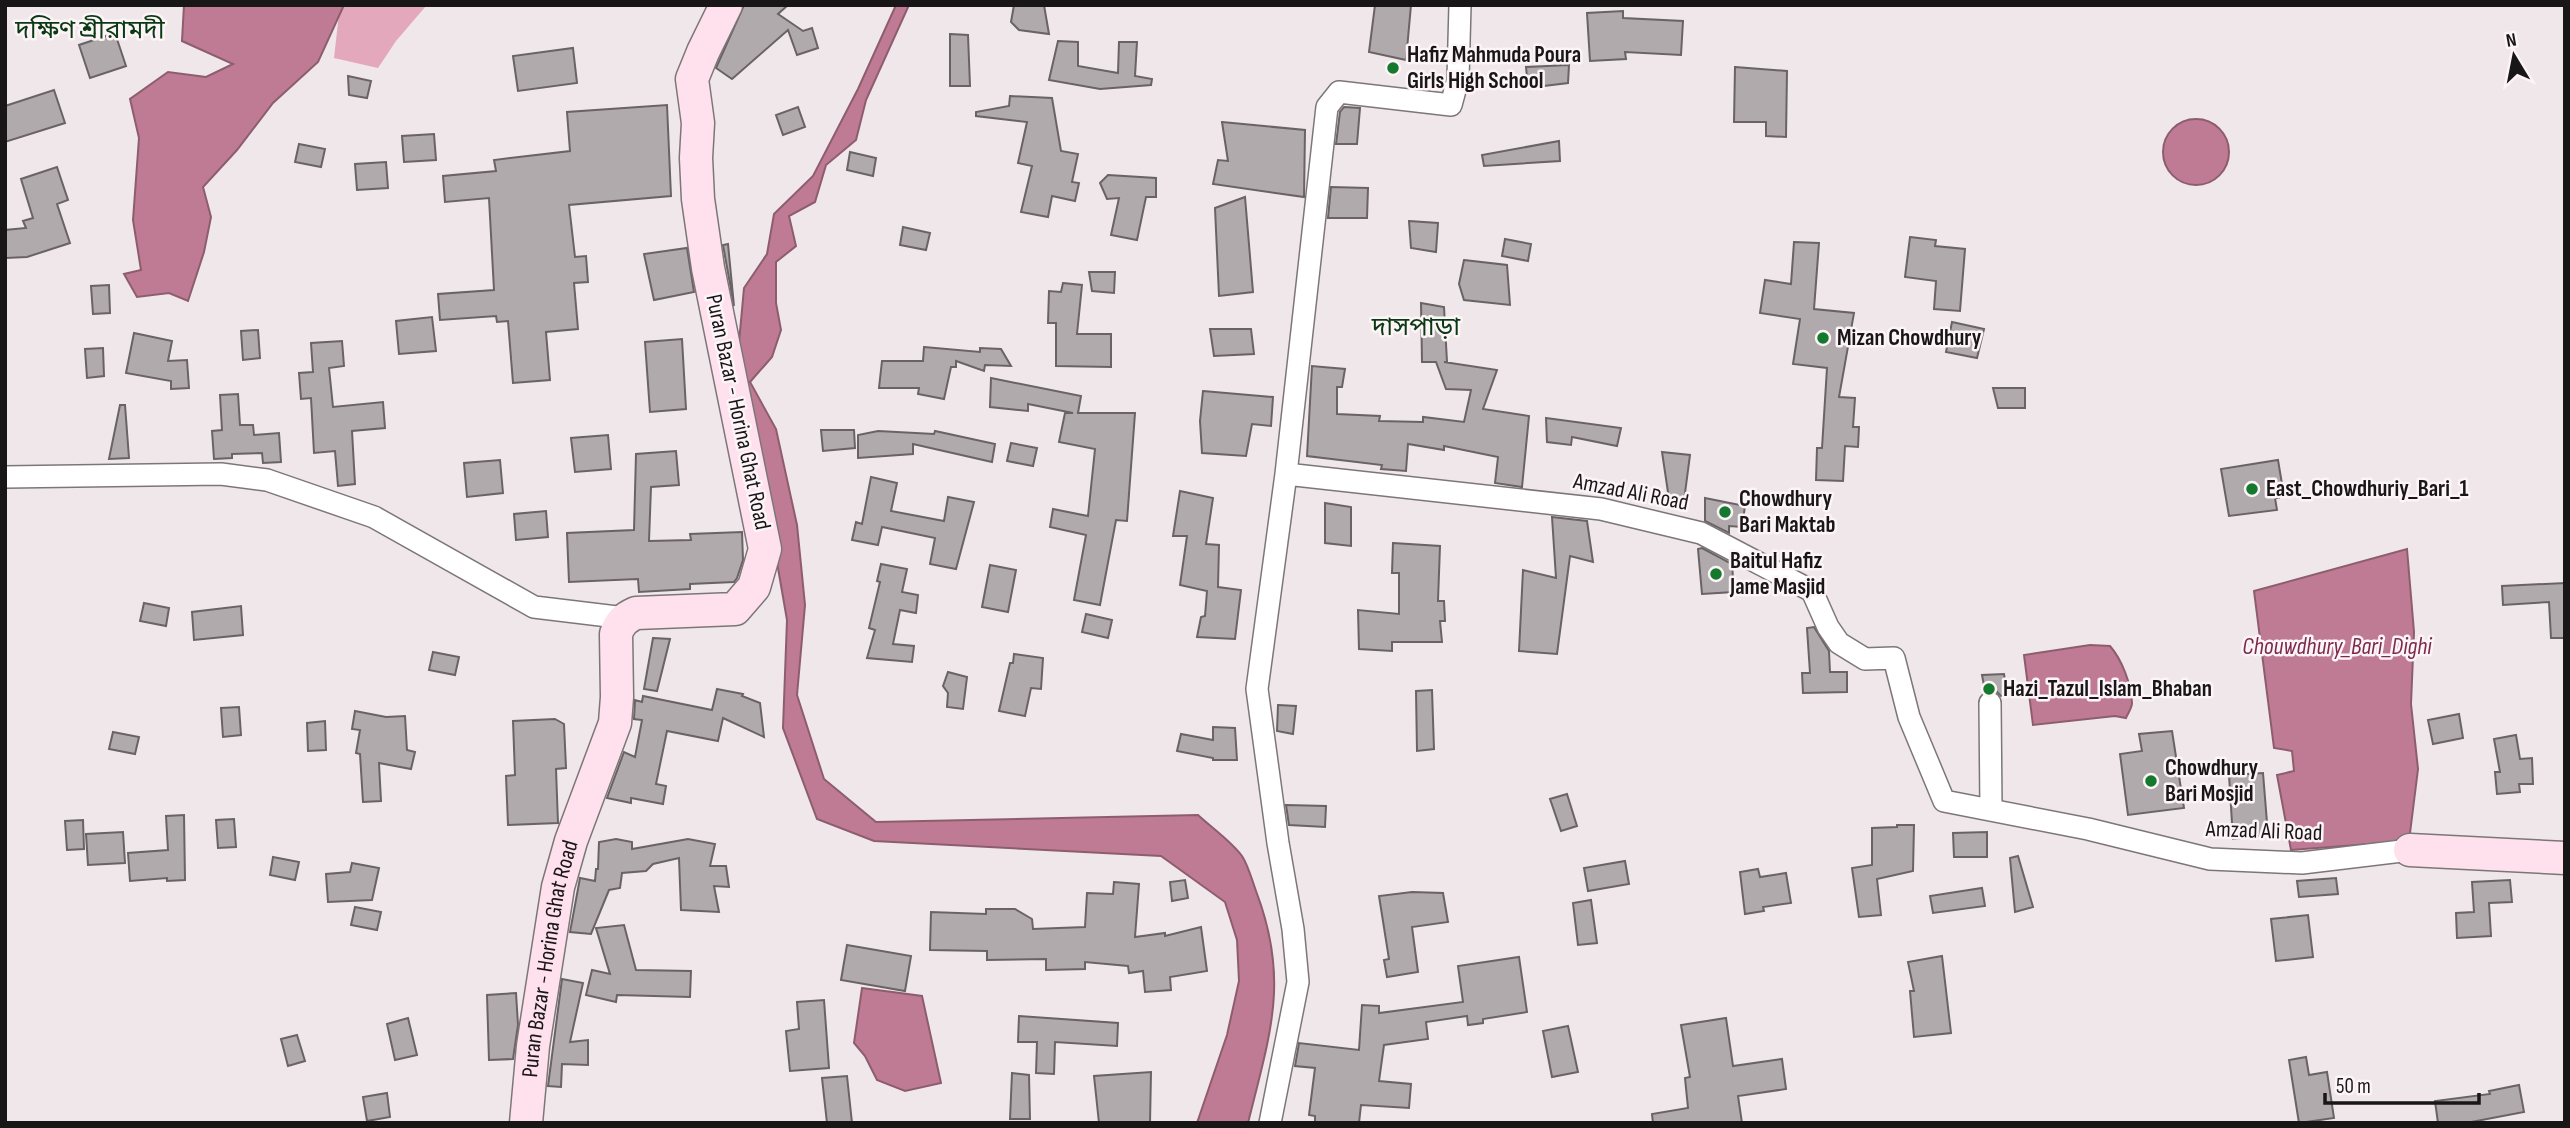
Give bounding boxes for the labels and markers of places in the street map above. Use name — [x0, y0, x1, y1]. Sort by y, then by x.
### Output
place label: Hafiz Mahmuda Poura Girls High School — [1407, 41, 1581, 95]
marker: Hafiz Mahmuda Poura Girls High School — [1385, 60, 1401, 76]
place label: Mizan Chowdhury — [1837, 324, 1982, 352]
marker: Mizan Chowdhury — [1815, 330, 1831, 346]
place label: East_Chowdhuriy_Bari_1 — [2266, 475, 2469, 503]
marker: East_Chowdhuriy_Bari_1 — [2244, 481, 2260, 497]
place label: Chowdhury Bari Maktab — [1739, 485, 1835, 539]
marker: Chowdhury Bari Maktab — [1717, 504, 1733, 520]
place label: Baitul Hafiz Jame Masjid — [1729, 547, 1825, 601]
marker: Baitul Hafiz Jame Masjid — [1708, 566, 1724, 582]
place label: Hazi_Tazul_Islam_Bhaban — [2003, 675, 2212, 703]
marker: Hazi_Tazul_Islam_Bhaban — [1981, 681, 1997, 697]
place label: Chowdhury Bari Mosjid — [2165, 754, 2258, 808]
marker: Chowdhury Bari Mosjid — [2143, 773, 2159, 789]

